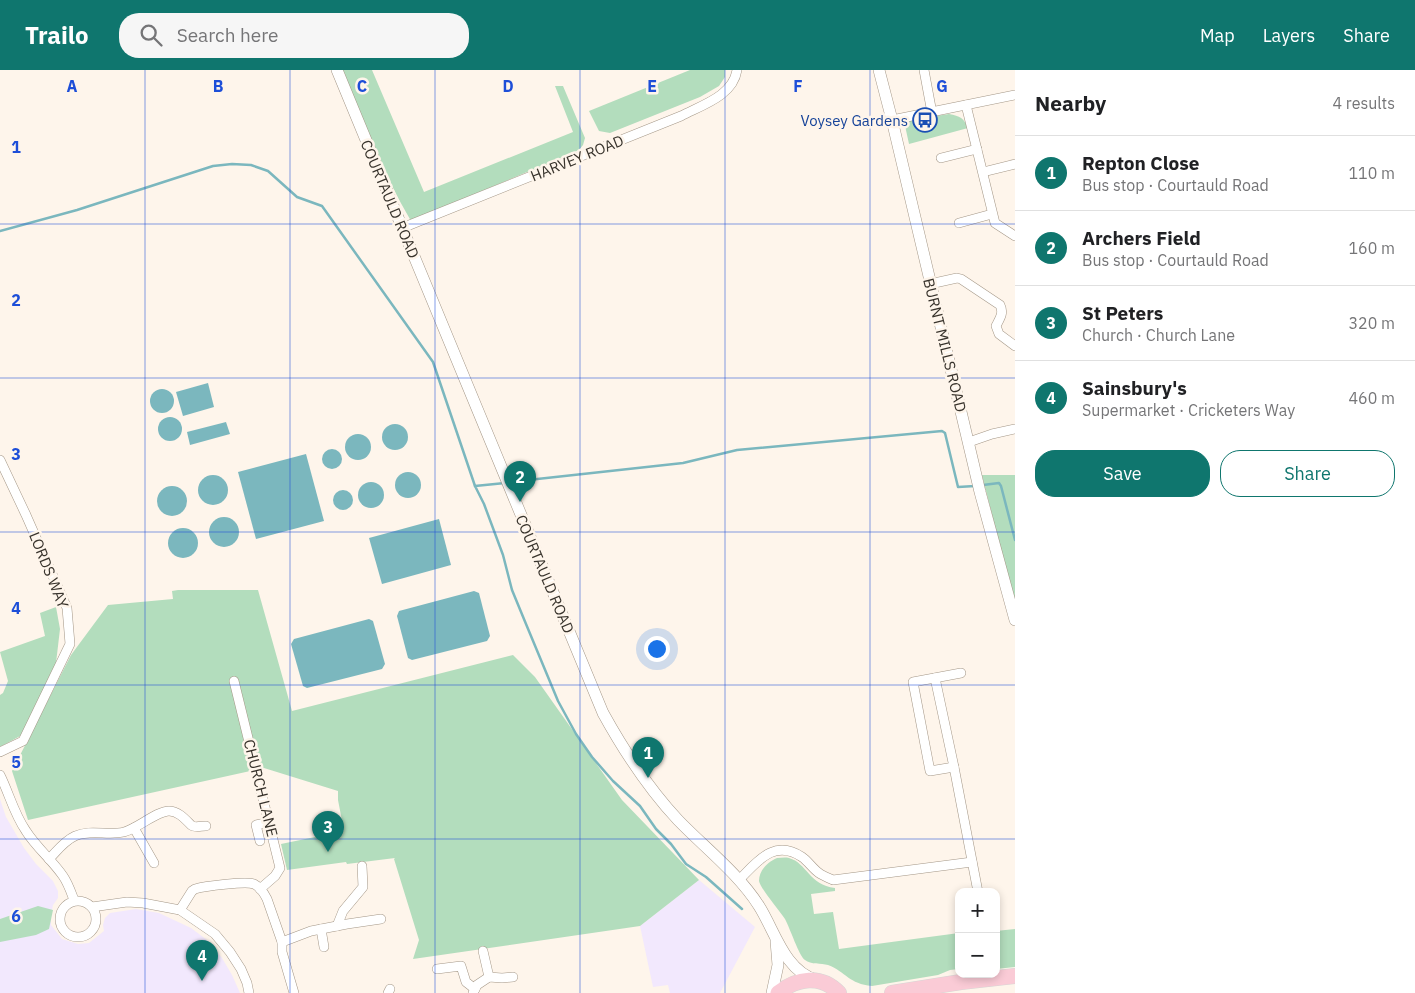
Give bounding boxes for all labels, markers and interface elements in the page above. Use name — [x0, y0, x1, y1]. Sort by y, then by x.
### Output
search box — [119, 13, 469, 58]
text: Trailo — [25, 19, 89, 51]
icon: search — [137, 21, 165, 49]
text: Search here — [177, 23, 278, 47]
text: Map — [1200, 24, 1235, 47]
text: Layers — [1263, 24, 1315, 47]
text: Share — [1343, 24, 1390, 47]
text: A — [67, 76, 78, 96]
text: B — [213, 76, 224, 96]
text: C — [357, 76, 367, 96]
text: D — [502, 76, 514, 96]
text: E — [647, 76, 657, 96]
text: F — [793, 76, 803, 96]
text: G — [936, 76, 948, 96]
text: Nearby — [1035, 89, 1106, 117]
text: 4 results — [1332, 93, 1395, 113]
bus stop icon: Voysey Gardens — [912, 107, 938, 133]
place label: Voysey Gardens — [800, 111, 908, 130]
street label: HARVEY ROAD — [528, 131, 626, 185]
text: 1 — [11, 137, 21, 157]
street label: COURTAULD ROAD — [356, 137, 424, 261]
text: Repton Close — [1082, 151, 1199, 175]
text: 1 — [1046, 163, 1056, 183]
text: 110 m — [1348, 163, 1395, 183]
text: Bus stop · Courtauld Road — [1082, 175, 1269, 195]
text: Archers Field — [1082, 226, 1201, 250]
text: 2 — [1046, 238, 1056, 258]
text: 160 m — [1348, 238, 1395, 258]
text: Bus stop · Courtauld Road — [1082, 250, 1269, 270]
street label: BURNT MILLS ROAD — [919, 276, 971, 414]
text: 2 — [11, 290, 21, 310]
text: St Peters — [1082, 301, 1163, 325]
text: 3 — [1046, 313, 1056, 333]
text: 320 m — [1348, 313, 1395, 333]
text: Church · Church Lane — [1082, 325, 1235, 345]
text: Sainsbury's — [1082, 376, 1187, 400]
text: 4 — [1046, 388, 1056, 408]
text: 460 m — [1348, 388, 1395, 408]
text: Supermarket · Cricketers Way — [1082, 400, 1295, 420]
text: 3 — [11, 444, 21, 464]
button: Save — [1035, 450, 1210, 497]
button: Share — [1220, 450, 1395, 497]
pin: 2 — [504, 461, 536, 502]
street label: COURTAULD ROAD — [511, 512, 579, 636]
street label: LORDS WAY — [25, 529, 73, 611]
text: 4 — [11, 598, 21, 618]
your location — [644, 636, 670, 662]
street label: CHURCH LANE — [240, 737, 282, 839]
pin: 1 — [632, 737, 664, 778]
text: 5 — [11, 752, 21, 772]
pin: 3 — [312, 811, 344, 852]
map controls — [955, 888, 1000, 978]
button: + — [955, 888, 1000, 933]
text: 6 — [11, 906, 21, 926]
button: − — [955, 933, 1000, 978]
pin: 4 — [186, 940, 218, 981]

